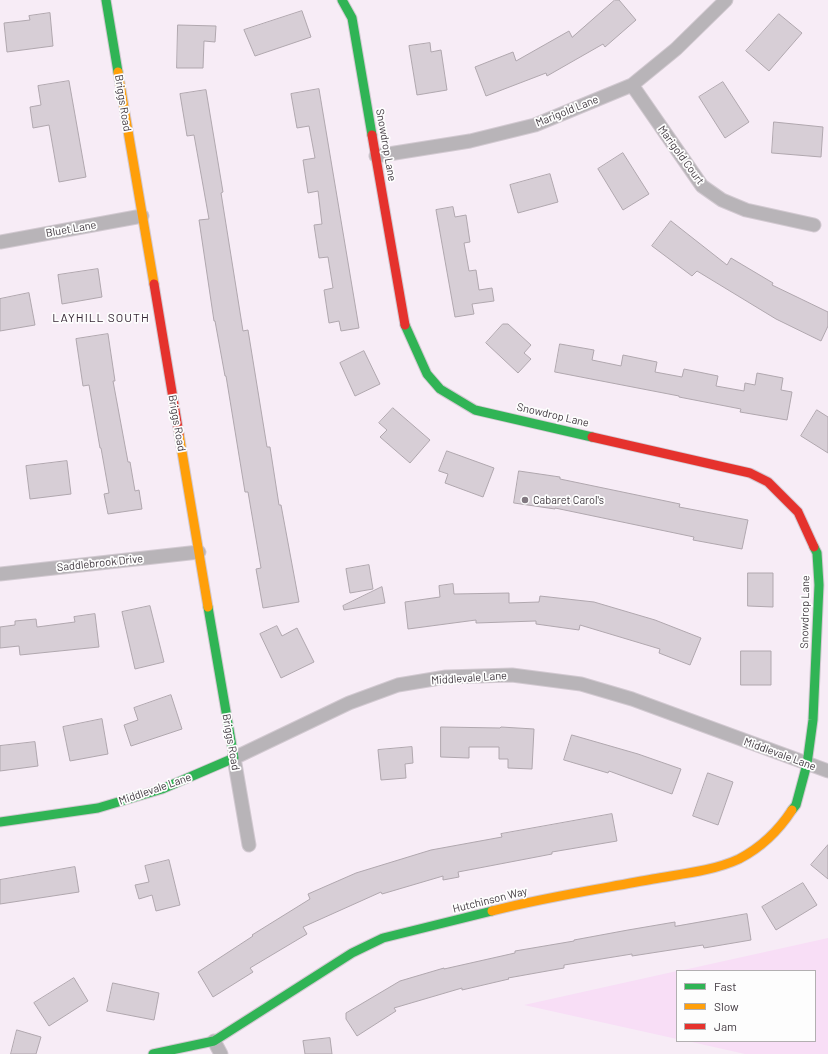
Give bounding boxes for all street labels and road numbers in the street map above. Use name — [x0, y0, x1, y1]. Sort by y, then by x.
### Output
street label: Briggs Road — [112, 74, 134, 132]
street label: Marigold Lane — [534, 92, 600, 130]
street label: Snowdrop Lane — [373, 108, 399, 182]
street label: Marigold Court — [655, 123, 707, 187]
street label: Bluet Lane — [45, 218, 97, 240]
street label: Briggs Road — [166, 394, 188, 452]
street label: Snowdrop Lane — [516, 400, 590, 430]
street label: Saddlebrook Drive — [56, 552, 144, 574]
street label: Snowdrop Lane — [798, 575, 812, 649]
street label: Middlevale Lane — [431, 669, 507, 687]
street label: Briggs Road — [220, 713, 242, 771]
street label: Middlevale Lane — [742, 735, 818, 773]
street label: Middlevale Lane — [117, 770, 193, 808]
street label: Hutchinson Way — [451, 884, 529, 916]

